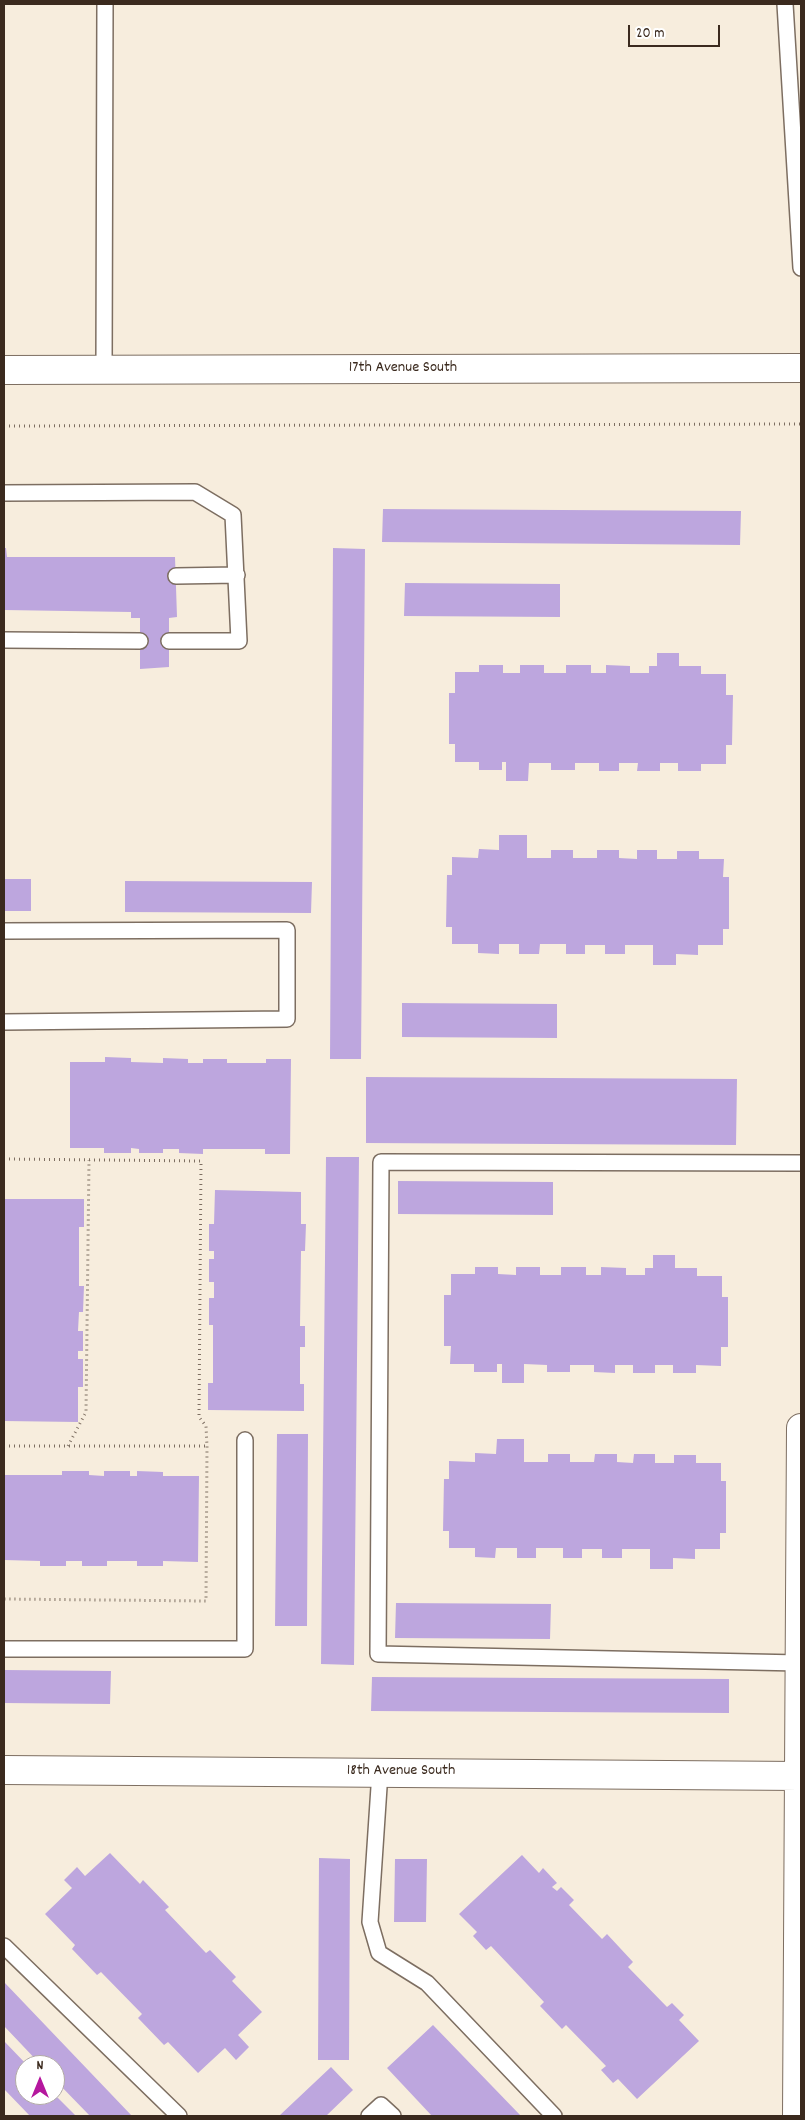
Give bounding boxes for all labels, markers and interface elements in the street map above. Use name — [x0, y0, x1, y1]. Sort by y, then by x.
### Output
scale bar — [630, 15, 722, 47]
text: 20 m — [636, 23, 664, 45]
street label: 17th Avenue South — [349, 359, 457, 379]
street label: 18th Avenue South — [347, 1762, 455, 1782]
north arrow — [15, 2055, 65, 2105]
text: N — [37, 2056, 43, 2076]

